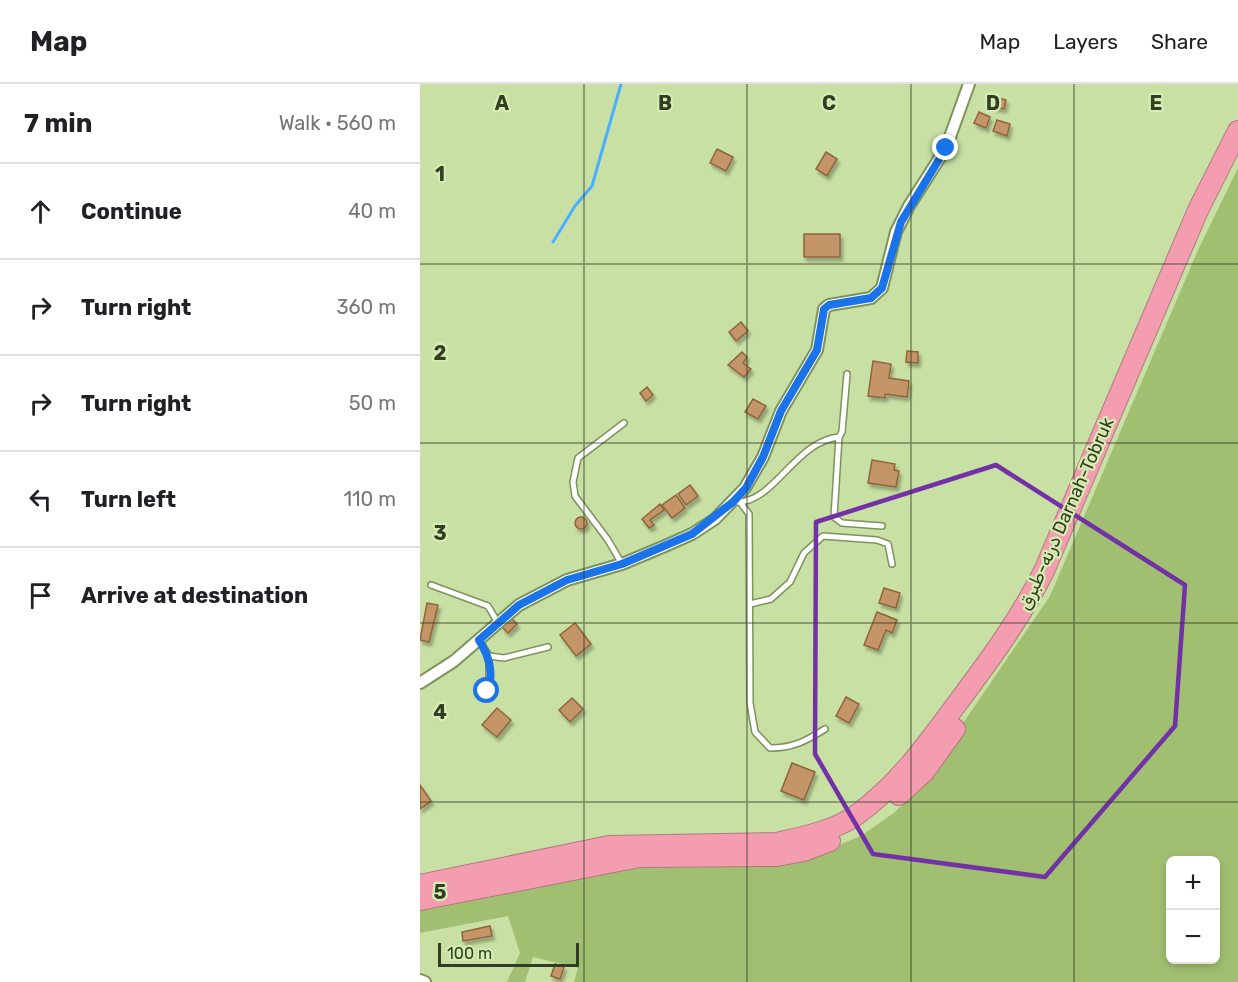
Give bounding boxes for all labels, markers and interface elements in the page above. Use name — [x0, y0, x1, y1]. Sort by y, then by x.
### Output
text: Map — [30, 25, 87, 58]
text: Map — [979, 29, 1020, 54]
text: Layers — [1053, 29, 1118, 54]
text: Share — [1151, 29, 1208, 54]
text: A — [495, 91, 510, 115]
text: B — [658, 91, 672, 115]
text: C — [822, 91, 836, 115]
text: D — [986, 91, 1000, 115]
text: E — [1150, 91, 1162, 115]
text: 7 min — [24, 108, 92, 139]
text: Walk · 560 m — [279, 111, 396, 135]
route end — [932, 134, 958, 160]
text: 1 — [435, 162, 445, 186]
icon: ahead — [24, 195, 57, 228]
text: Continue — [81, 198, 182, 225]
text: 40 m — [348, 199, 396, 223]
icon: right — [24, 291, 57, 324]
text: Turn right — [81, 294, 191, 321]
text: 360 m — [337, 295, 396, 319]
text: 2 — [434, 341, 447, 365]
icon: right — [24, 387, 57, 420]
text: Turn right — [81, 390, 191, 417]
text: 50 m — [349, 391, 396, 415]
street label: درنه-طبرق Darnah-Tobruk — [1013, 413, 1119, 614]
icon: left — [24, 483, 57, 516]
text: Turn left — [81, 486, 176, 513]
text: 110 m — [344, 487, 396, 511]
text: 3 — [433, 521, 447, 545]
icon: arrive — [24, 579, 57, 612]
text: Arrive at destination — [81, 582, 308, 609]
route start — [473, 677, 499, 703]
text: 4 — [433, 700, 447, 724]
map controls — [1166, 856, 1220, 964]
button: + — [1166, 856, 1220, 910]
text: 5 — [434, 880, 447, 904]
button: − — [1166, 910, 1220, 964]
scale bar — [438, 940, 579, 968]
text: 100 m — [447, 944, 492, 963]

